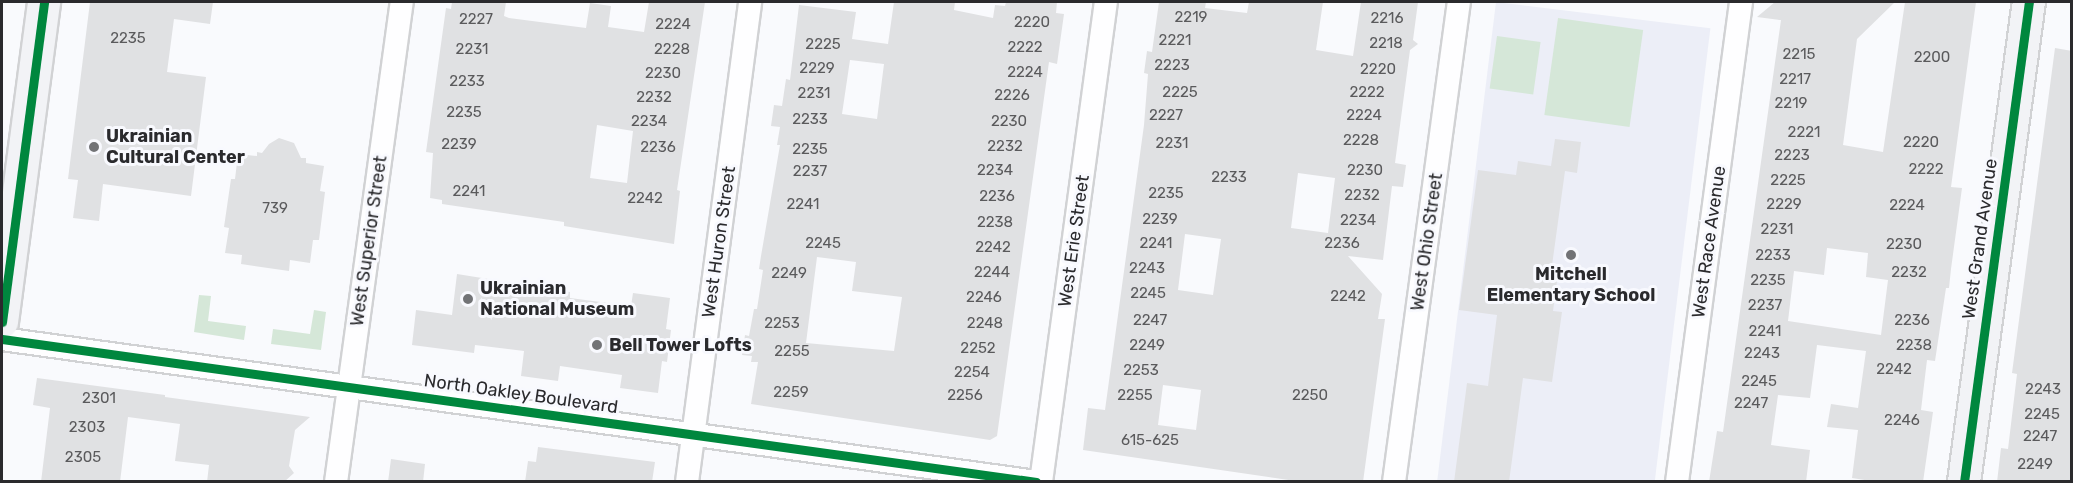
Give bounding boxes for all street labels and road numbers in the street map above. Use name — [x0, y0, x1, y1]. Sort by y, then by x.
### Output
street label: West Superior Street — [346, 154, 392, 328]
street label: West Grand Avenue — [1958, 157, 2002, 321]
street label: West Race Avenue — [1688, 164, 1730, 320]
street label: West Huron Street — [698, 165, 740, 319]
street label: West Ohio Street — [1407, 172, 1447, 312]
street label: West Erie Street — [1054, 173, 1094, 309]
street label: North Oakley Boulevard — [422, 370, 620, 418]

